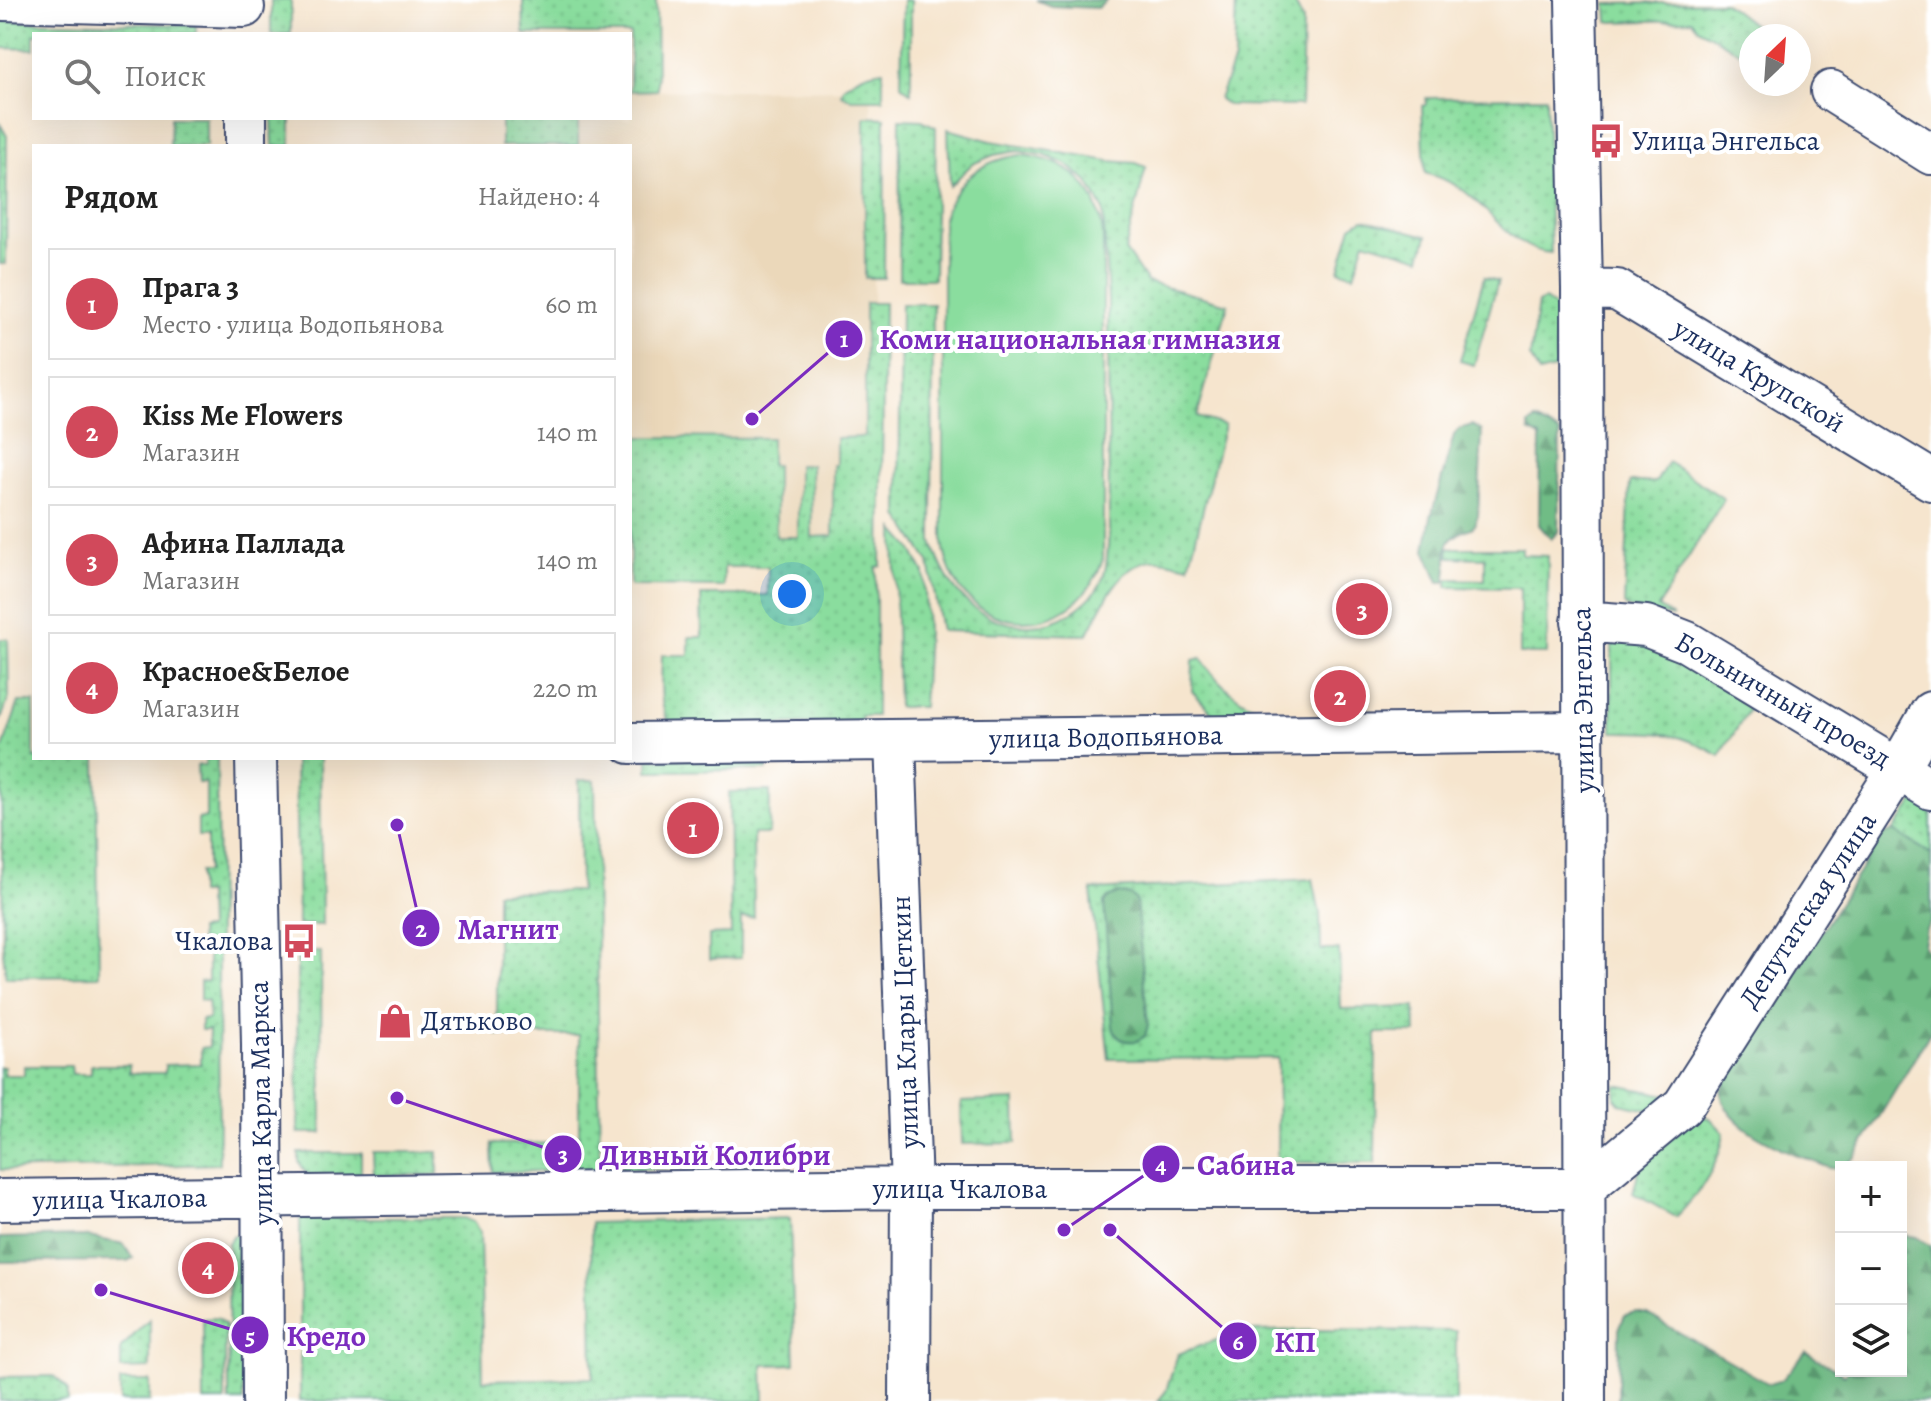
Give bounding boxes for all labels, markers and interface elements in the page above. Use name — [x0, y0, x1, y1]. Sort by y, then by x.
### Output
north arrow — [1739, 24, 1811, 96]
search box — [32, 32, 632, 120]
icon: search — [60, 54, 104, 98]
text: Поиск — [124, 56, 206, 96]
bus stop icon: Улица Энгельса — [1587, 122, 1625, 160]
place label: Улица Энгельса — [1632, 122, 1820, 160]
text: Рядом — [64, 173, 158, 220]
text: Найдено: 4 — [478, 179, 600, 214]
text: Прага 3 — [142, 267, 239, 307]
text: 1 — [87, 287, 97, 322]
text: 60 m — [545, 287, 598, 322]
text: Место · улица Водопьянова — [142, 307, 444, 342]
street label: улица Крупской — [1665, 309, 1852, 442]
callout: Коми национальная гимназия — [824, 312, 1297, 366]
text: Коми национальная гимназия — [879, 319, 1281, 359]
text: 1 — [840, 323, 849, 355]
text: Kiss Me Flowers — [142, 395, 343, 435]
text: 2 — [86, 415, 98, 450]
text: 140 m — [537, 415, 598, 450]
text: Магазин — [142, 435, 240, 470]
text: Афина Паллада — [142, 523, 345, 563]
text: 3 — [86, 543, 98, 578]
text: 140 m — [537, 543, 598, 578]
text: Магазин — [142, 563, 240, 598]
your location — [772, 574, 812, 614]
pin: 3 — [1336, 579, 1388, 639]
street label: улица Энгельса — [1562, 607, 1604, 794]
street label: Больничный проезд — [1668, 623, 1898, 777]
text: Красное&Белое — [142, 651, 350, 691]
pin: 2 — [1314, 666, 1366, 726]
text: 4 — [86, 671, 98, 706]
text: 220 m — [533, 671, 598, 706]
text: Магазин — [142, 691, 240, 726]
street label: улица Водопьянова — [988, 716, 1223, 758]
pin: 1 — [667, 798, 719, 858]
street label: Депутатская улица — [1730, 805, 1886, 1015]
street label: улица Клары Цеткин — [882, 895, 928, 1150]
callout: Магнит — [401, 901, 574, 955]
text: Магнит — [457, 909, 559, 949]
text: 2 — [415, 913, 427, 945]
place label: Чкалова — [175, 922, 273, 960]
bus stop icon: Чкалова — [280, 922, 318, 960]
street label: улица Карла Маркса — [240, 980, 282, 1227]
shop icon: Дятьково — [376, 1002, 414, 1040]
place label: Дятьково — [421, 1002, 533, 1040]
callout: Дивный Колибри — [543, 1127, 847, 1181]
text: Дивный Колибри — [599, 1135, 831, 1175]
callout: Сабина — [1141, 1137, 1311, 1191]
text: 3 — [558, 1139, 568, 1171]
text: Сабина — [1197, 1145, 1296, 1185]
text: 4 — [1155, 1149, 1167, 1181]
map controls — [1835, 1161, 1907, 1377]
button: + — [1835, 1161, 1907, 1233]
street label: улица Чкалова — [872, 1170, 1047, 1208]
street label: улица Чкалова — [31, 1178, 208, 1220]
button: − — [1835, 1233, 1907, 1305]
pin: 4 — [182, 1238, 234, 1298]
button: layers — [1835, 1305, 1907, 1377]
callout: Кредо — [230, 1308, 382, 1362]
callout: КП — [1218, 1314, 1332, 1368]
text: Кредо — [286, 1316, 366, 1356]
text: 5 — [245, 1320, 255, 1352]
text: КП — [1274, 1322, 1316, 1362]
text: 6 — [1232, 1326, 1244, 1358]

